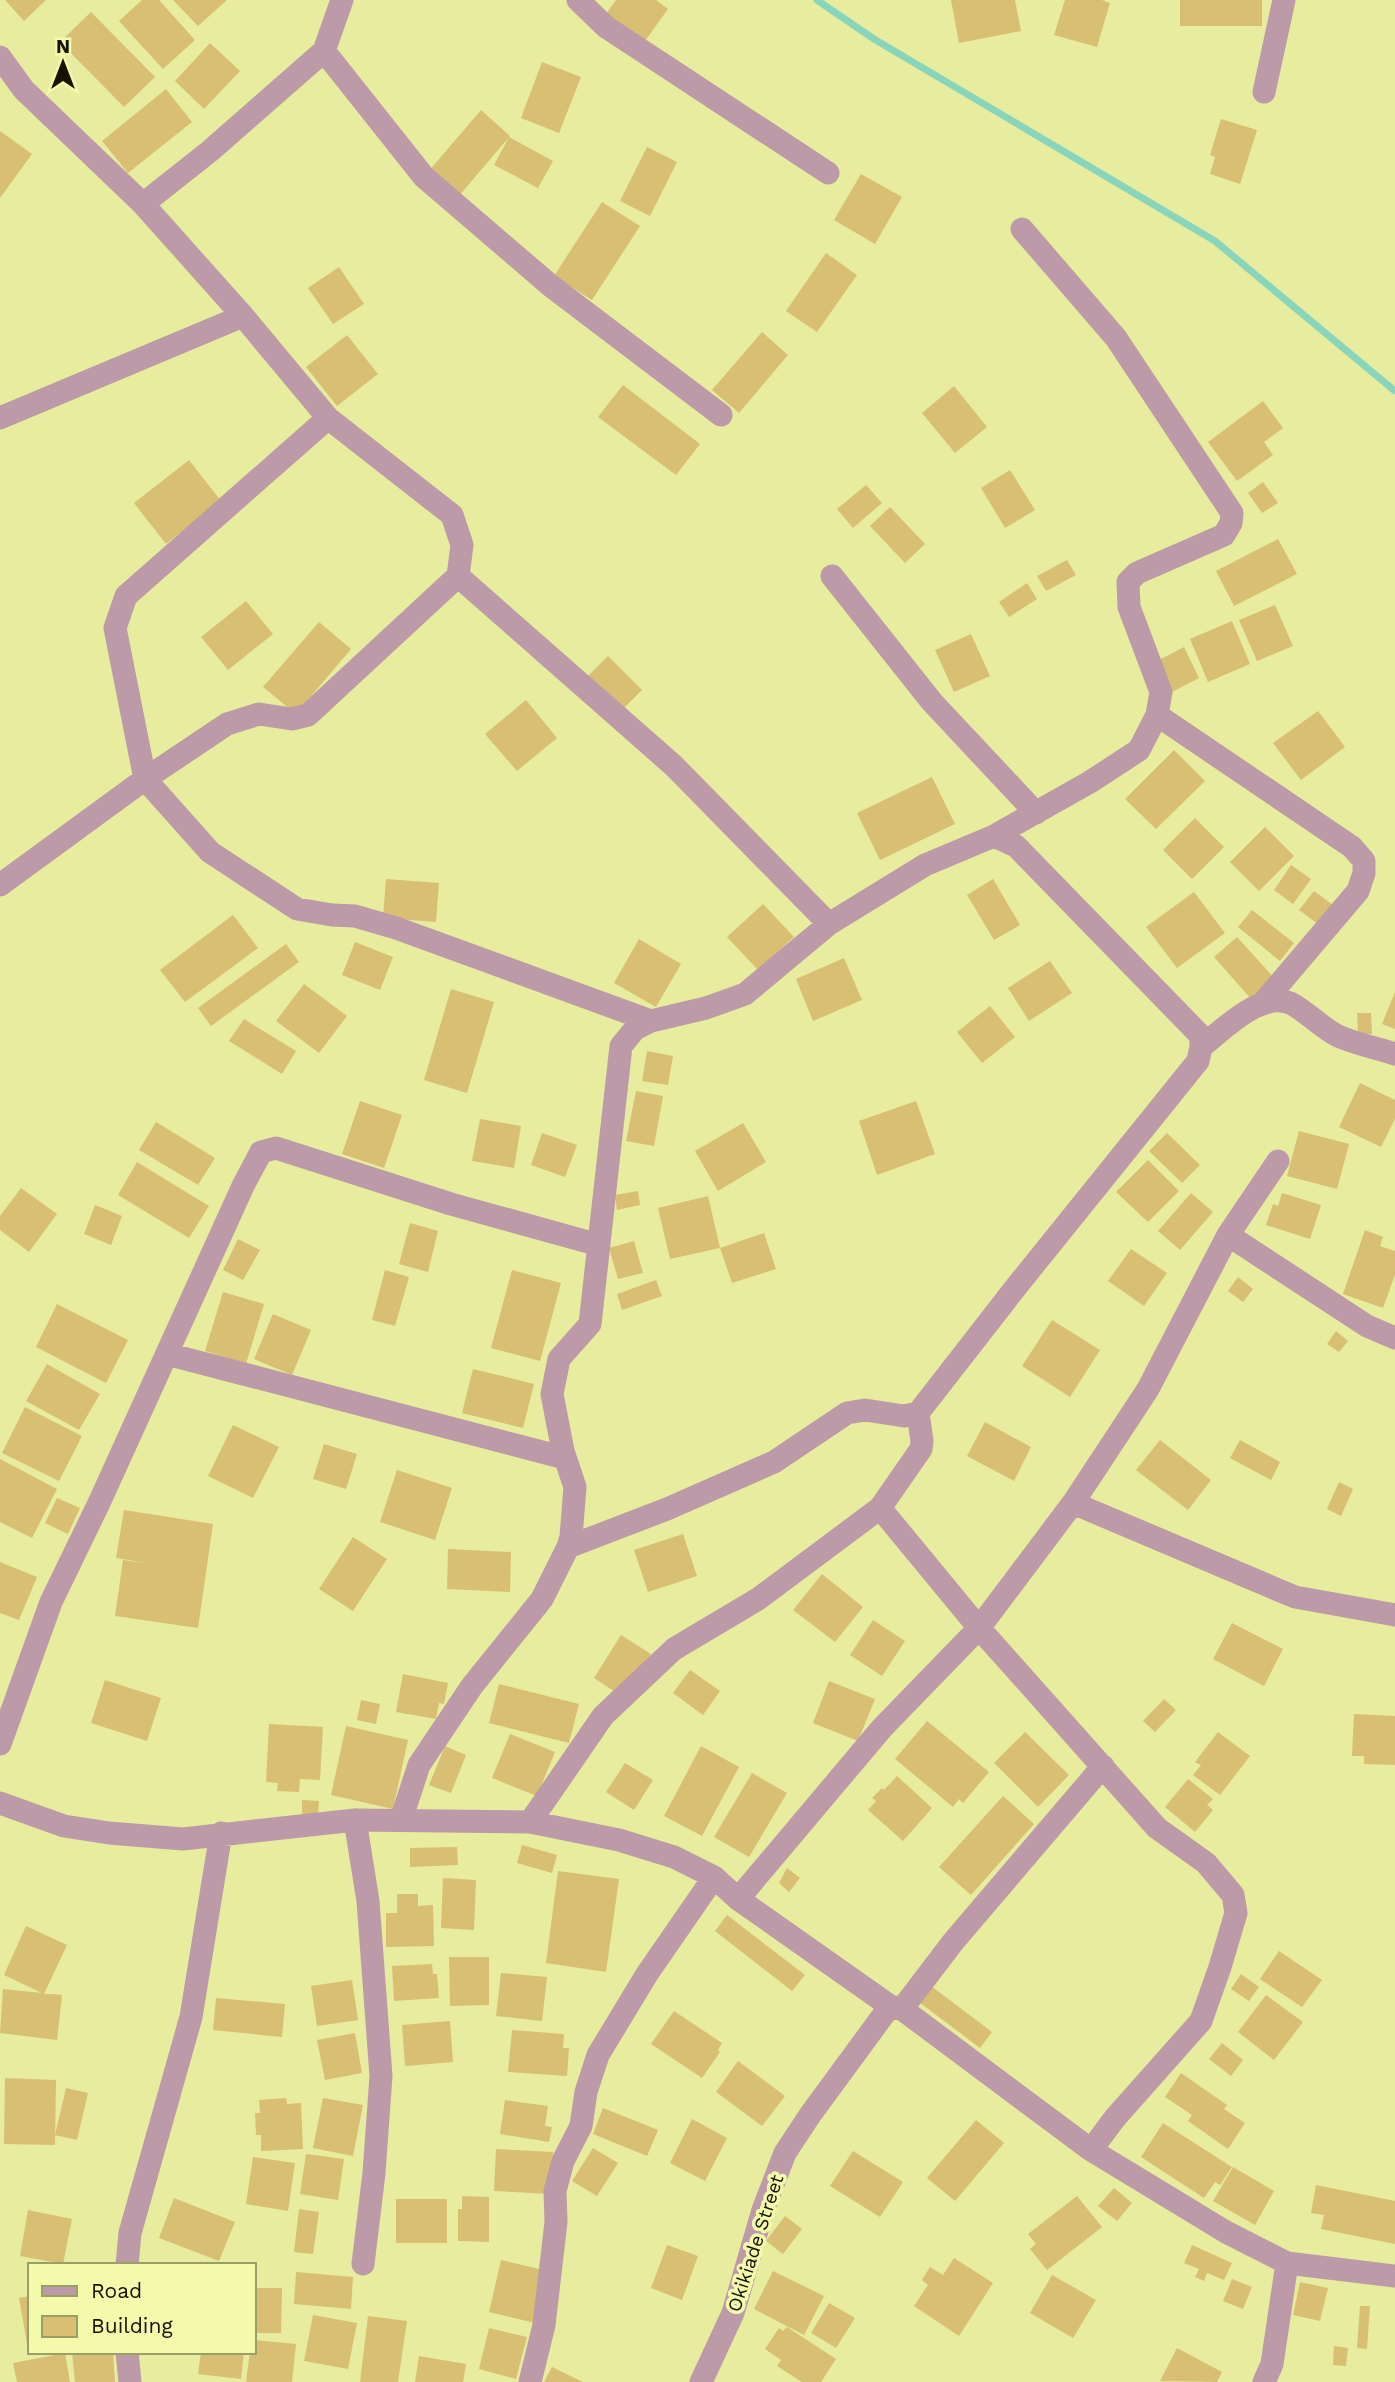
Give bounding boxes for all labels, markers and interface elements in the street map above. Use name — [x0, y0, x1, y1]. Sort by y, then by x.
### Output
north arrow — [28, 28, 98, 98]
text: N — [56, 35, 70, 58]
street label: Okikiade Street — [722, 2172, 789, 2315]
legend — [28, 2263, 256, 2354]
text: Road — [91, 2278, 142, 2303]
text: Building — [91, 2313, 173, 2338]

